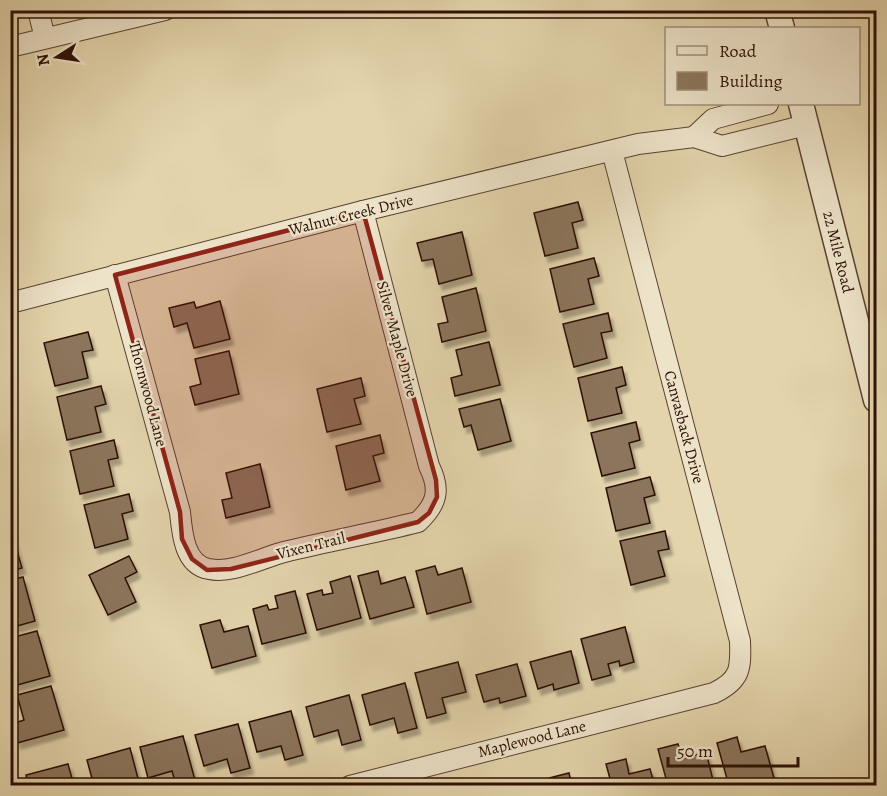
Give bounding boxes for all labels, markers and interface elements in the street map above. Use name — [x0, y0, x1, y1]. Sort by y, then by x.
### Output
north arrow — [27, 27, 87, 87]
legend — [665, 27, 860, 105]
text: Road — [719, 39, 757, 63]
text: N — [31, 52, 55, 68]
text: Building — [719, 69, 783, 93]
street label: Walnut Creek Drive — [285, 189, 416, 241]
street label: 22 Mile Road — [817, 209, 859, 296]
street label: Silver Maple Drive — [371, 278, 423, 400]
street label: Thornwood Lane — [123, 339, 173, 449]
street label: Canvasback Drive — [658, 368, 710, 486]
street label: Vixen Trail — [273, 527, 348, 565]
street label: Maplewood Lane — [476, 715, 588, 763]
scale bar — [668, 730, 798, 768]
text: 50 m — [677, 739, 713, 763]

